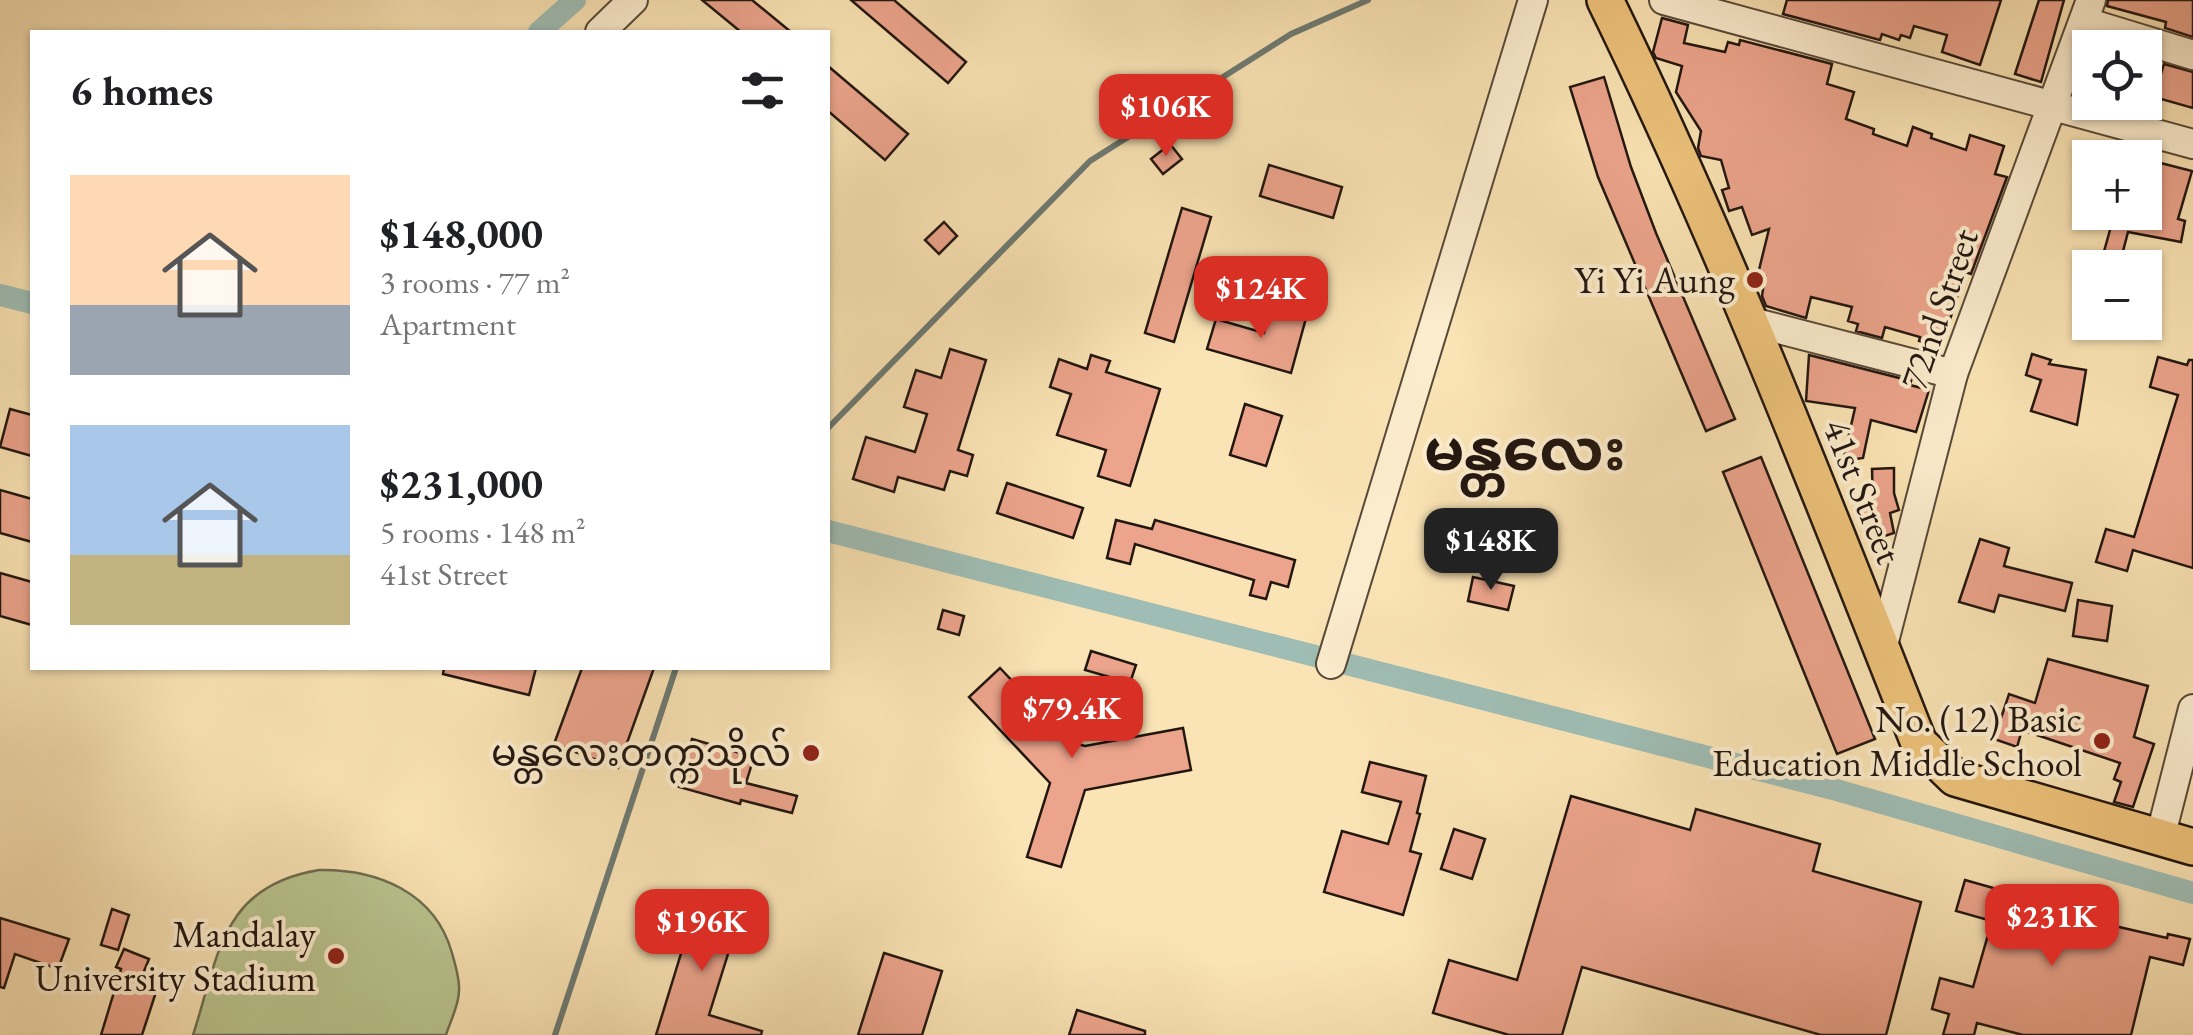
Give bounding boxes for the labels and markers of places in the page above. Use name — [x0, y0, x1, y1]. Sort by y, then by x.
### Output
pin: $106K — [1096, 74, 1236, 159]
place label: Yi Yi Aung — [1574, 255, 1735, 304]
pin: $124K — [1191, 256, 1331, 341]
marker: Yi Yi Aung — [1744, 269, 1766, 291]
pin: $148K — [1421, 508, 1561, 593]
pin: $79.4K — [991, 676, 1153, 761]
place label: No. (12) Basic Education Middle School — [1712, 694, 2082, 787]
place label: မန္တလေးတက္ကသိုလ် — [491, 727, 791, 784]
marker: No. (12) Basic Education Middle School — [2091, 730, 2113, 752]
marker: မန္တလေးတက္ကသိုလ် — [800, 742, 822, 764]
pin: $231K — [1982, 884, 2122, 969]
pin: $196K — [632, 889, 772, 974]
place label: Mandalay University Stadium — [35, 909, 316, 1002]
marker: Mandalay University Stadium — [325, 945, 347, 967]

